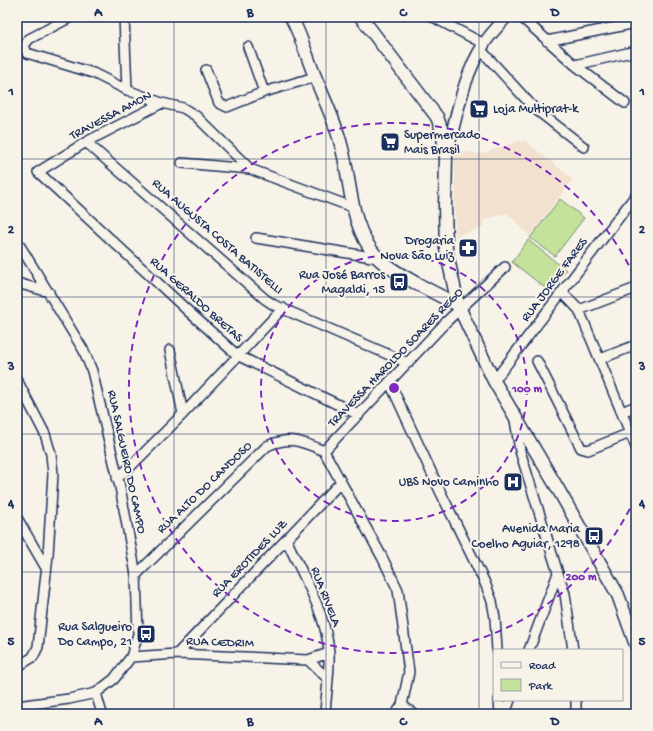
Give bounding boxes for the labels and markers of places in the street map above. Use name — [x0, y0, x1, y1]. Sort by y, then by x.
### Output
supermarket icon: Loja Multiprat-k — [468, 98, 490, 120]
place label: Loja Multiprat-k — [493, 102, 579, 117]
place label: Supermercado Mais Brasil — [404, 128, 481, 158]
supermarket icon: Supermercado Mais Brasil — [379, 131, 401, 153]
place label: Drogaria Nova São Luiz — [380, 234, 455, 264]
pharmacy icon: Drogaria Nova São Luiz — [457, 237, 479, 259]
place label: Rua José Barros Magaldi, 15 — [299, 268, 386, 298]
bus stop icon: Rua José Barros Magaldi, 15 — [388, 271, 410, 293]
centre of rings — [387, 381, 401, 395]
hospital icon: UBS Novo Caminho — [502, 471, 524, 493]
place label: UBS Novo Caminho — [399, 475, 499, 490]
place label: Avenida Maria Coelho Aguiar, 1298 — [472, 522, 581, 552]
bus stop icon: Avenida Maria Coelho Aguiar, 1298 — [583, 525, 605, 547]
place label: Rua Salgueiro Do Campo, 21 — [57, 620, 132, 650]
bus stop icon: Rua Salgueiro Do Campo, 21 — [135, 623, 157, 645]

